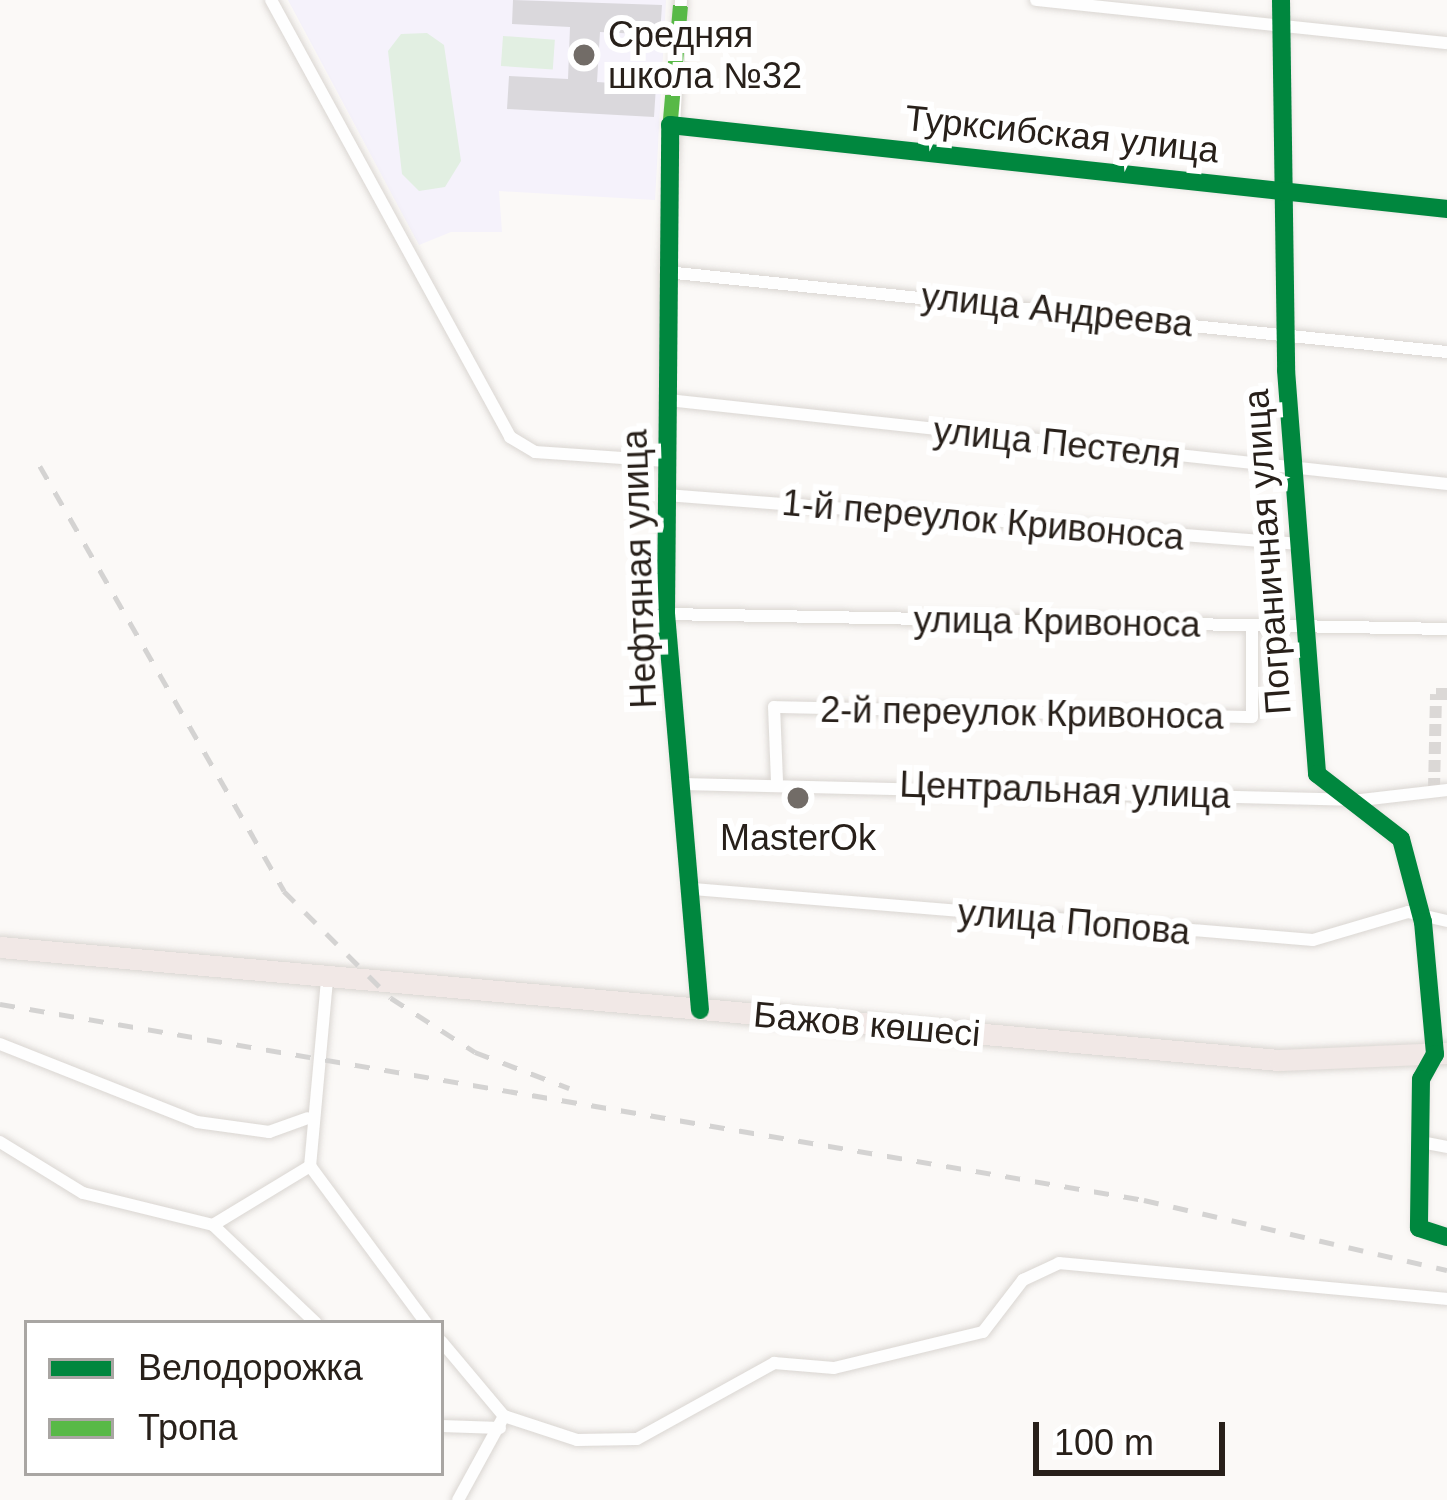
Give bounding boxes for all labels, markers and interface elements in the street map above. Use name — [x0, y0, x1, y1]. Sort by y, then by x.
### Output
place label: Средняя школа №32 — [608, 12, 802, 97]
marker: Средняя школа №32 — [571, 42, 597, 68]
street label: Турксибская улица — [903, 96, 1221, 172]
street label: улица Андреева — [919, 274, 1195, 346]
street label: Пограничная улица — [1234, 388, 1300, 716]
street label: улица Пестеля — [931, 409, 1183, 477]
street label: Нефтяная улица — [613, 429, 665, 709]
street label: 1-й переулок Кривоноса — [780, 481, 1186, 559]
street label: улица Кривоноса — [913, 598, 1201, 646]
street label: 2-й переулок Кривоноса — [820, 688, 1224, 738]
street label: Центральная улица — [899, 763, 1231, 817]
marker: MasterOk — [785, 785, 811, 811]
place label: MasterOk — [720, 816, 876, 860]
street label: улица Попова — [956, 890, 1192, 954]
street label: Бажов көшесі — [752, 993, 982, 1055]
legend — [24, 1320, 444, 1476]
text: Велодорожка — [138, 1347, 363, 1388]
scale bar — [1039, 1398, 1231, 1472]
text: Тропа — [138, 1407, 238, 1448]
text: 100 m — [1054, 1422, 1154, 1463]

